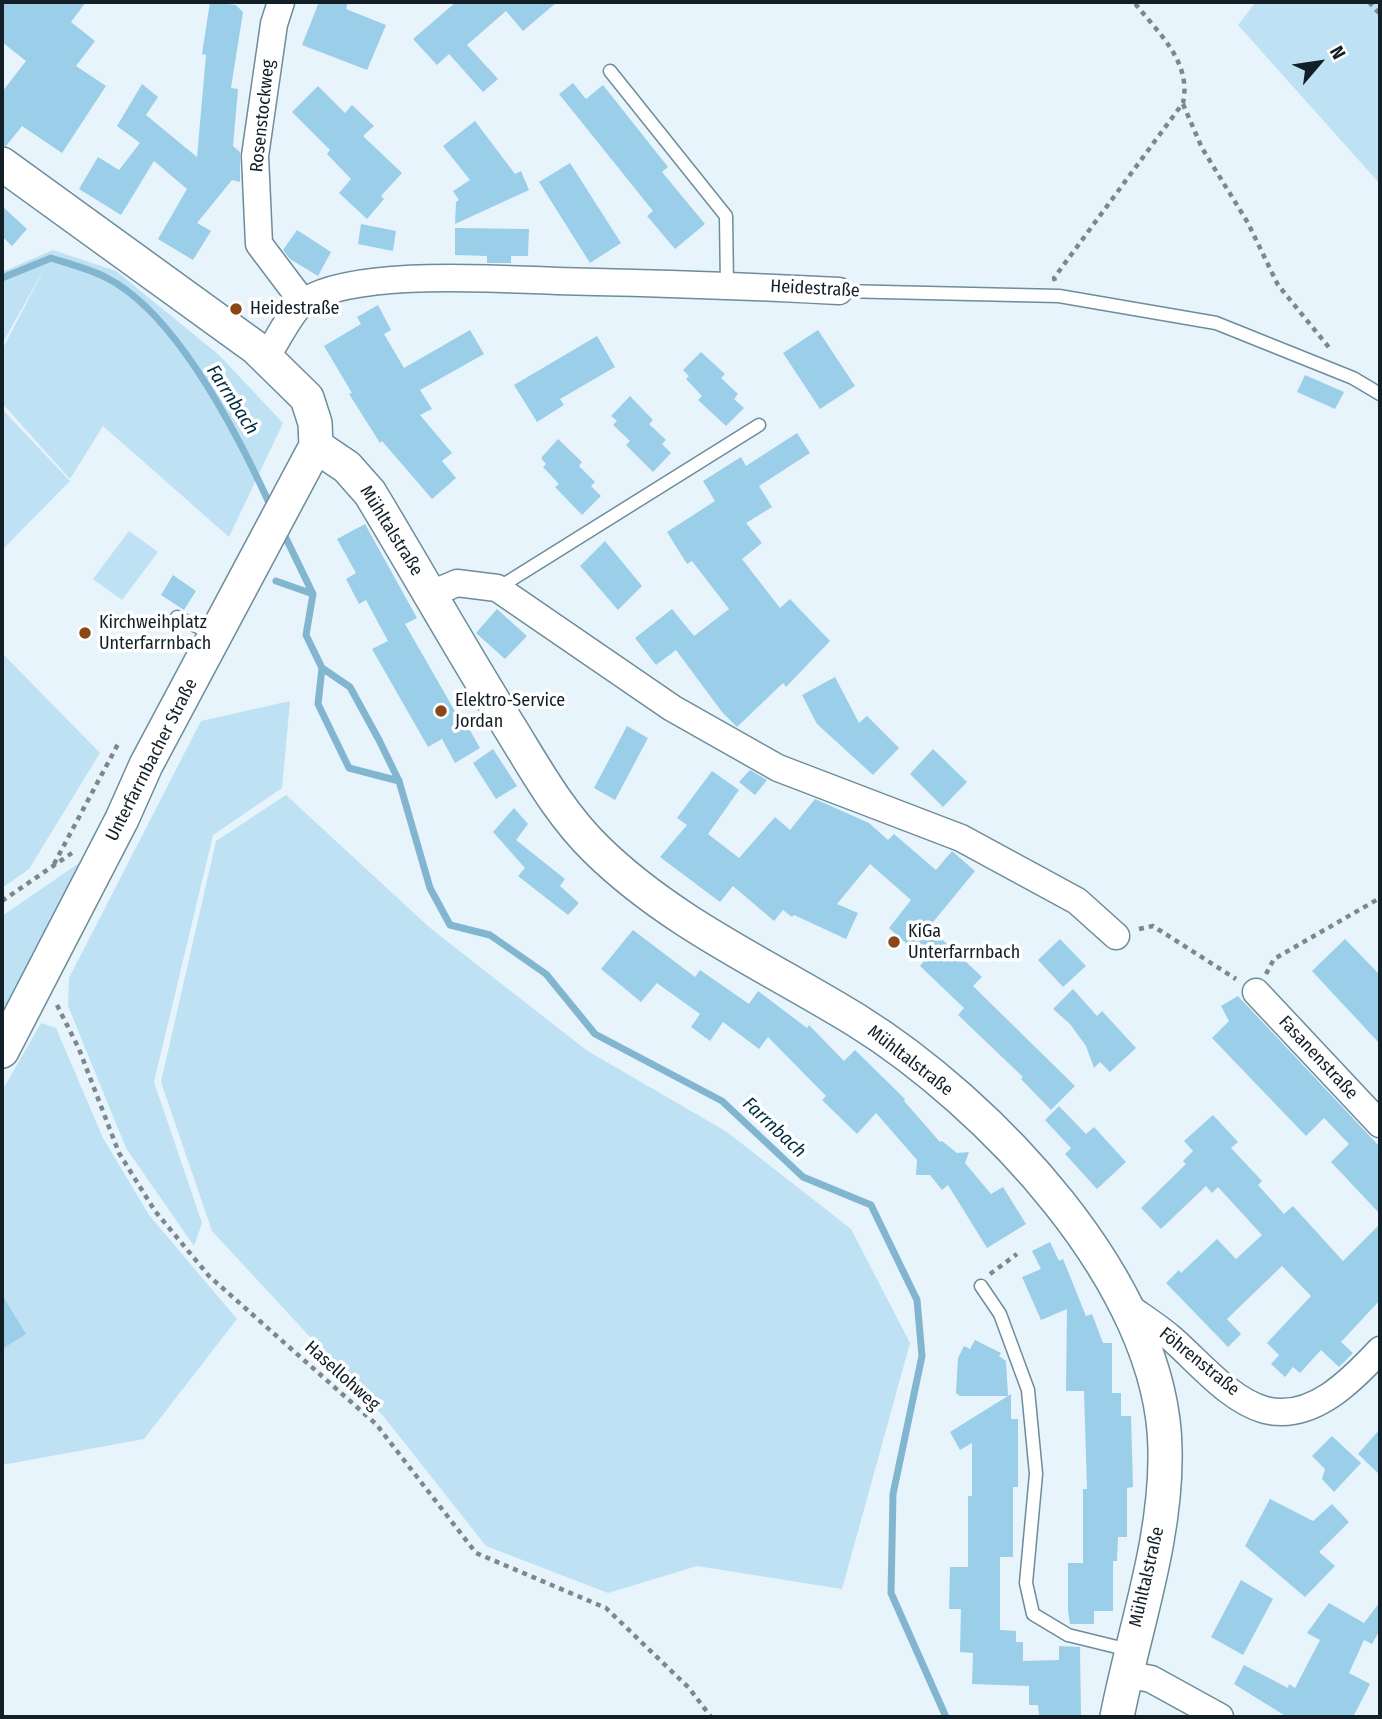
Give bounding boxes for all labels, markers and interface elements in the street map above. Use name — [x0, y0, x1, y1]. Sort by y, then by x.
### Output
north arrow — [1284, 28, 1354, 98]
text: N — [1325, 42, 1351, 63]
street label: Rosenstockweg — [246, 59, 280, 173]
street label: Heidestraße — [770, 276, 860, 302]
place label: Heidestraße — [250, 298, 340, 320]
marker: Heidestraße — [228, 301, 244, 317]
water label: Farrnbach — [201, 361, 263, 439]
street label: Mühltalstraße — [355, 482, 427, 580]
place label: Kirchweihplatz Unterfarrnbach — [99, 612, 211, 654]
marker: Kirchweihplatz Unterfarrnbach — [77, 625, 93, 641]
street label: Unterfarrnbacher Straße — [102, 675, 202, 845]
place label: Elektro-Service Jordan — [455, 690, 565, 732]
marker: Elektro-Service Jordan — [433, 703, 449, 719]
place label: KiGa Unterfarrnbach — [908, 921, 1020, 964]
marker: KiGa Unterfarrnbach — [886, 934, 902, 950]
street label: Fasanenstraße — [1274, 1012, 1362, 1104]
street label: Mühltalstraße — [863, 1021, 957, 1101]
water label: Farrnbach — [738, 1093, 810, 1163]
street label: Föhrenstraße — [1155, 1323, 1243, 1401]
street label: Hasellohweg — [300, 1337, 384, 1415]
street label: Mühltalstraße — [1125, 1525, 1169, 1629]

